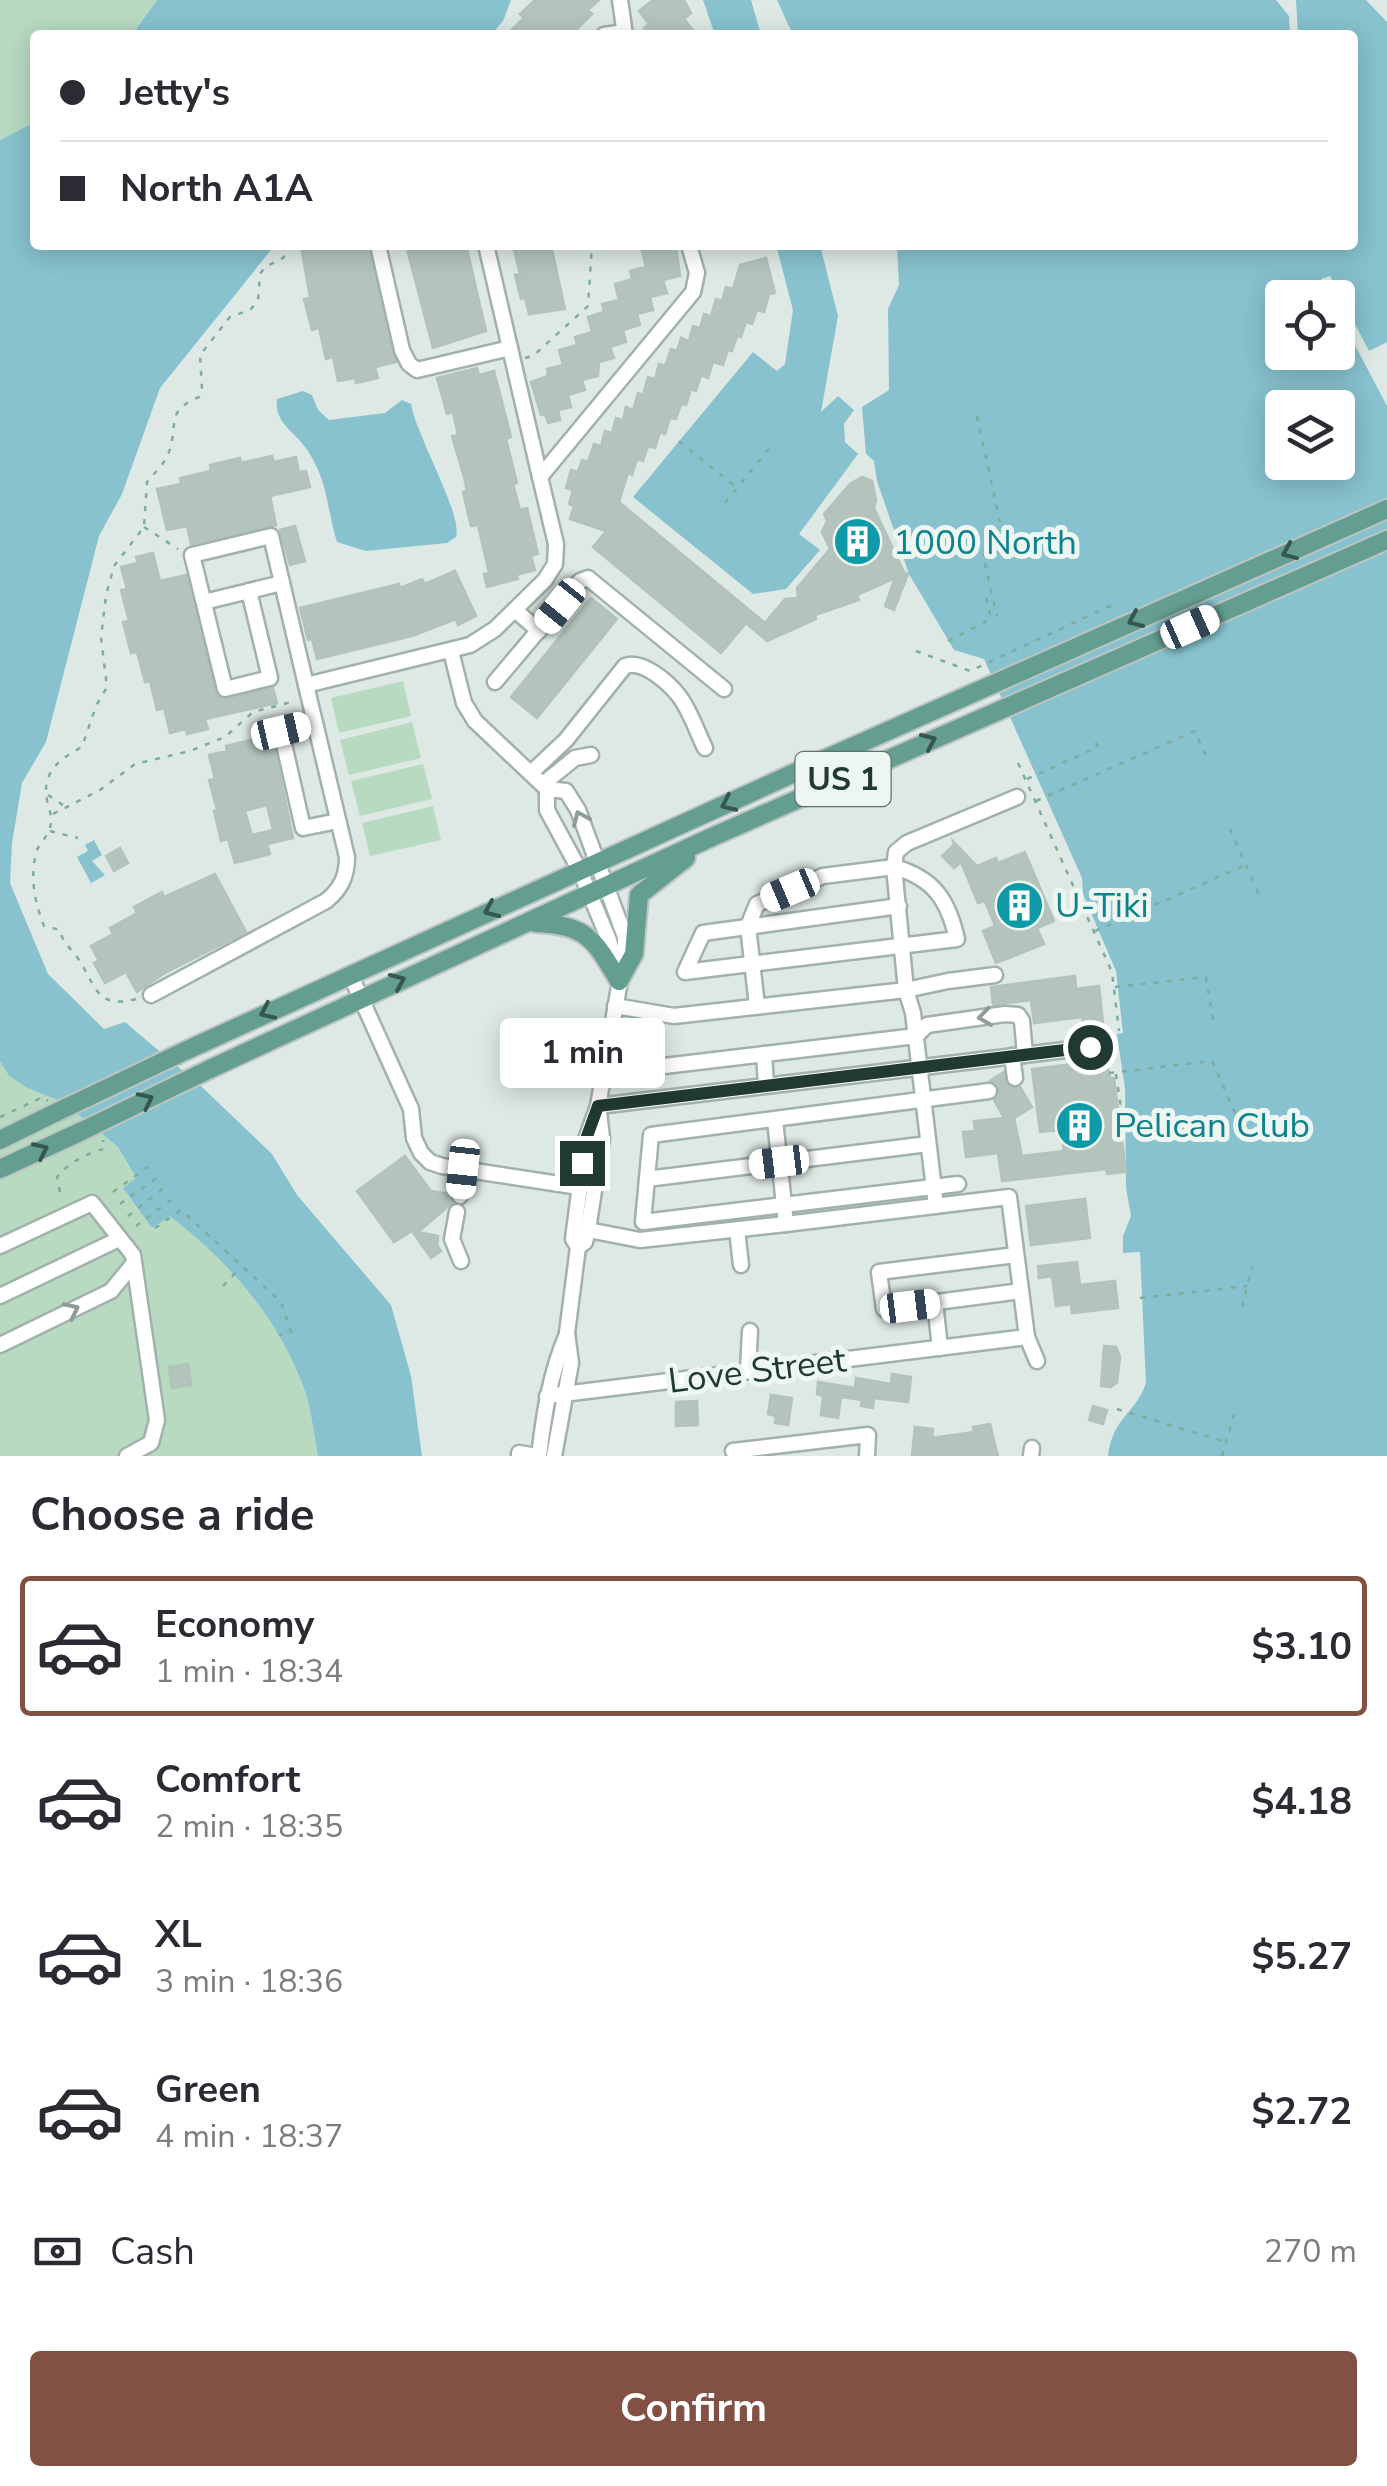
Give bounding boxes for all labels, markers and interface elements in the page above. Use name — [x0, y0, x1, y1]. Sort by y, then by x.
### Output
text: Jetty's — [120, 67, 230, 118]
text: North A1A — [120, 163, 313, 214]
map controls — [1265, 280, 1355, 480]
button: locate — [1265, 280, 1355, 370]
button: layers — [1265, 390, 1355, 480]
building icon: 1000 North — [832, 516, 884, 568]
place label: 1000 North — [893, 519, 1077, 566]
one-way arrow — [1282, 540, 1299, 560]
car — [529, 573, 591, 639]
car — [1156, 601, 1224, 653]
one-way arrow — [1127, 608, 1145, 628]
car — [248, 710, 314, 752]
one-way arrow — [919, 734, 937, 754]
road number: US 1 — [796, 752, 890, 806]
one-way arrow — [720, 791, 738, 811]
one-way arrow — [572, 810, 592, 828]
car — [757, 864, 823, 916]
building icon: U-Tiki — [994, 879, 1046, 931]
place label: U-Tiki — [1055, 882, 1149, 929]
one-way arrow — [483, 898, 501, 918]
one-way arrow — [388, 974, 406, 994]
one-way arrow — [260, 1000, 278, 1020]
one-way arrow — [977, 1005, 993, 1026]
callout: 1 min — [500, 1018, 664, 1088]
route start — [1068, 1025, 1113, 1070]
text: 1 min — [541, 1031, 624, 1074]
one-way arrow — [136, 1092, 154, 1112]
building icon: Pelican Club — [1053, 1099, 1105, 1151]
place label: Pelican Club — [1114, 1102, 1310, 1149]
car — [445, 1138, 481, 1200]
route end — [560, 1141, 605, 1186]
one-way arrow — [31, 1142, 49, 1162]
car — [747, 1143, 811, 1181]
car — [878, 1287, 942, 1325]
one-way arrow — [62, 1303, 80, 1323]
street label: Love Street — [665, 1336, 849, 1405]
text: Choose a ride — [30, 1485, 315, 1546]
text: Economy — [155, 1599, 314, 1650]
icon: car — [35, 1601, 125, 1691]
text: $3.10 — [1251, 1621, 1352, 1672]
text: 1 min · 18:34 — [155, 1650, 343, 1693]
text: Comfort — [155, 1754, 300, 1805]
icon: car — [35, 1756, 125, 1846]
text: $4.18 — [1251, 1776, 1352, 1827]
text: 2 min · 18:35 — [155, 1805, 343, 1848]
text: XL — [155, 1909, 202, 1960]
icon: car — [35, 1911, 125, 2001]
text: $5.27 — [1251, 1931, 1352, 1982]
text: 3 min · 18:36 — [155, 1960, 343, 2003]
text: Green — [155, 2064, 261, 2115]
icon: car — [35, 2066, 125, 2156]
text: $2.72 — [1251, 2086, 1352, 2137]
text: 4 min · 18:37 — [155, 2115, 343, 2158]
icon: cash — [30, 2224, 85, 2279]
text: Cash — [110, 2226, 195, 2277]
text: 270 m — [1264, 2230, 1357, 2273]
button: Confirm — [30, 2351, 1357, 2466]

